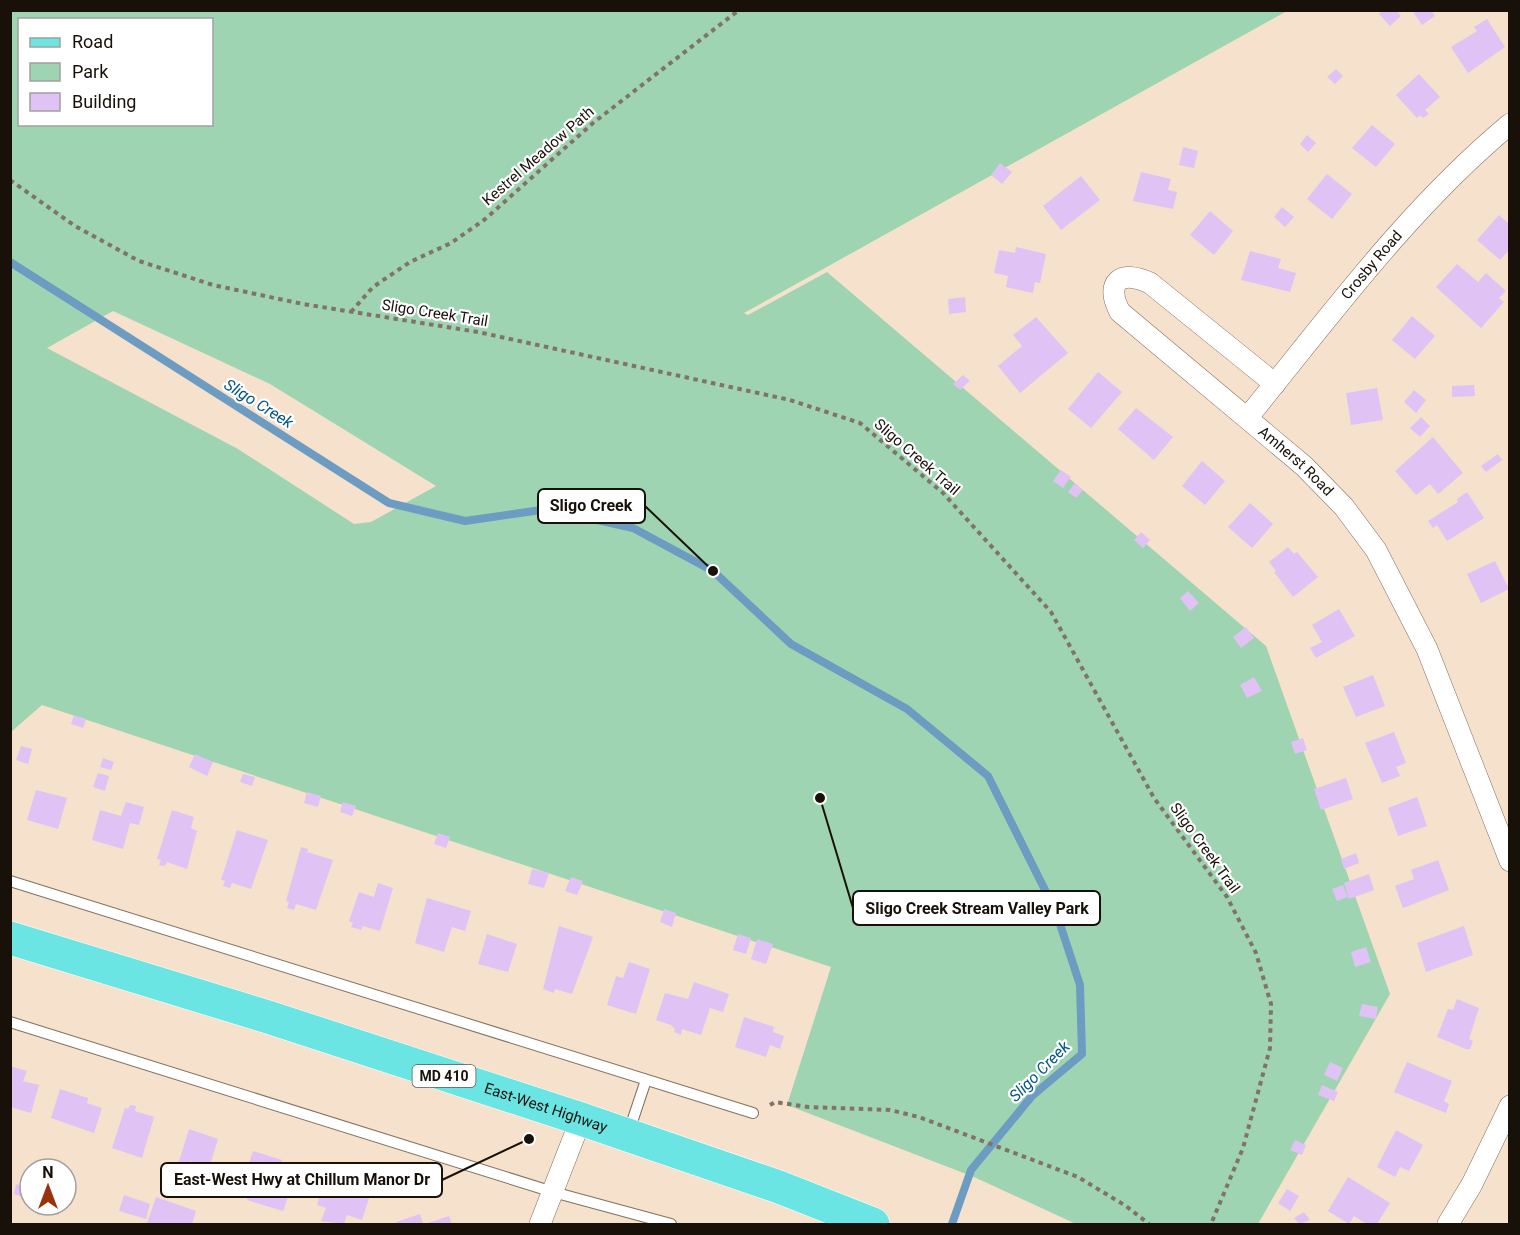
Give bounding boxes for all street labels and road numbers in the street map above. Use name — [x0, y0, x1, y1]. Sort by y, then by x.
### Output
street label: Kestrel Meadow Path — [478, 103, 598, 209]
street label: Crosby Road — [1337, 227, 1406, 303]
street label: Sligo Creek Trail — [381, 296, 489, 330]
street label: Sligo Creek Trail — [871, 415, 963, 499]
street label: Amherst Road — [1255, 423, 1337, 500]
street label: Sligo Creek Trail — [1166, 799, 1244, 897]
road number: MD 410 — [412, 1065, 476, 1087]
street label: East-West Highway — [482, 1079, 610, 1136]

